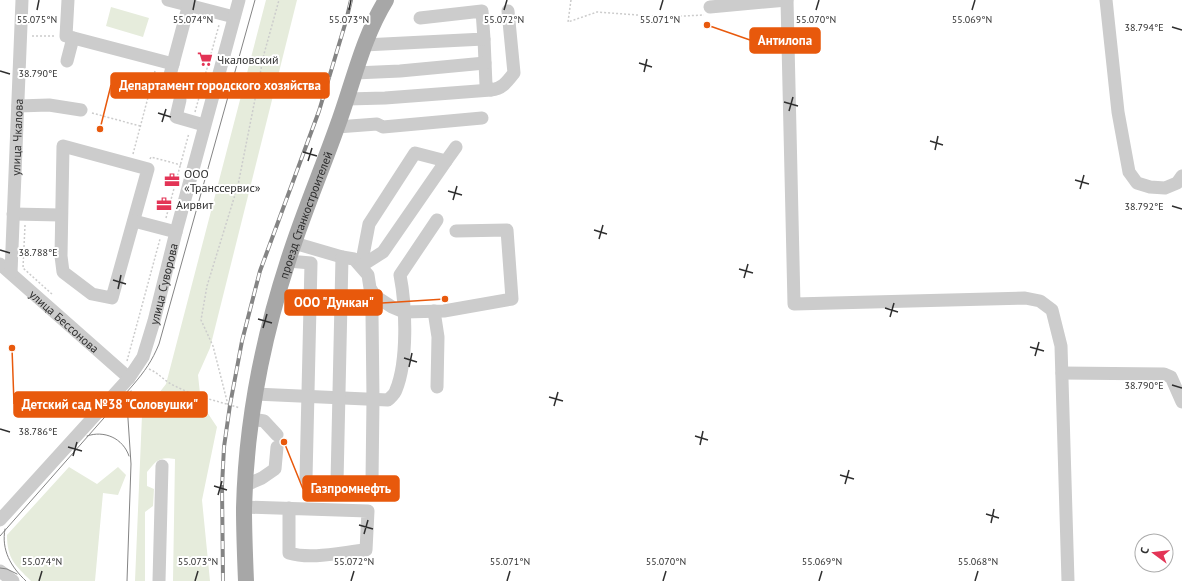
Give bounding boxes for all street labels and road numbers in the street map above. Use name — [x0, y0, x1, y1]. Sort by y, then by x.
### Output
street label: улица Чкалова — [7, 98, 26, 176]
street label: проезд Станкостроителей — [275, 149, 335, 280]
street label: улица Суворова — [146, 241, 180, 327]
street label: улица Бессонова — [27, 286, 102, 356]

